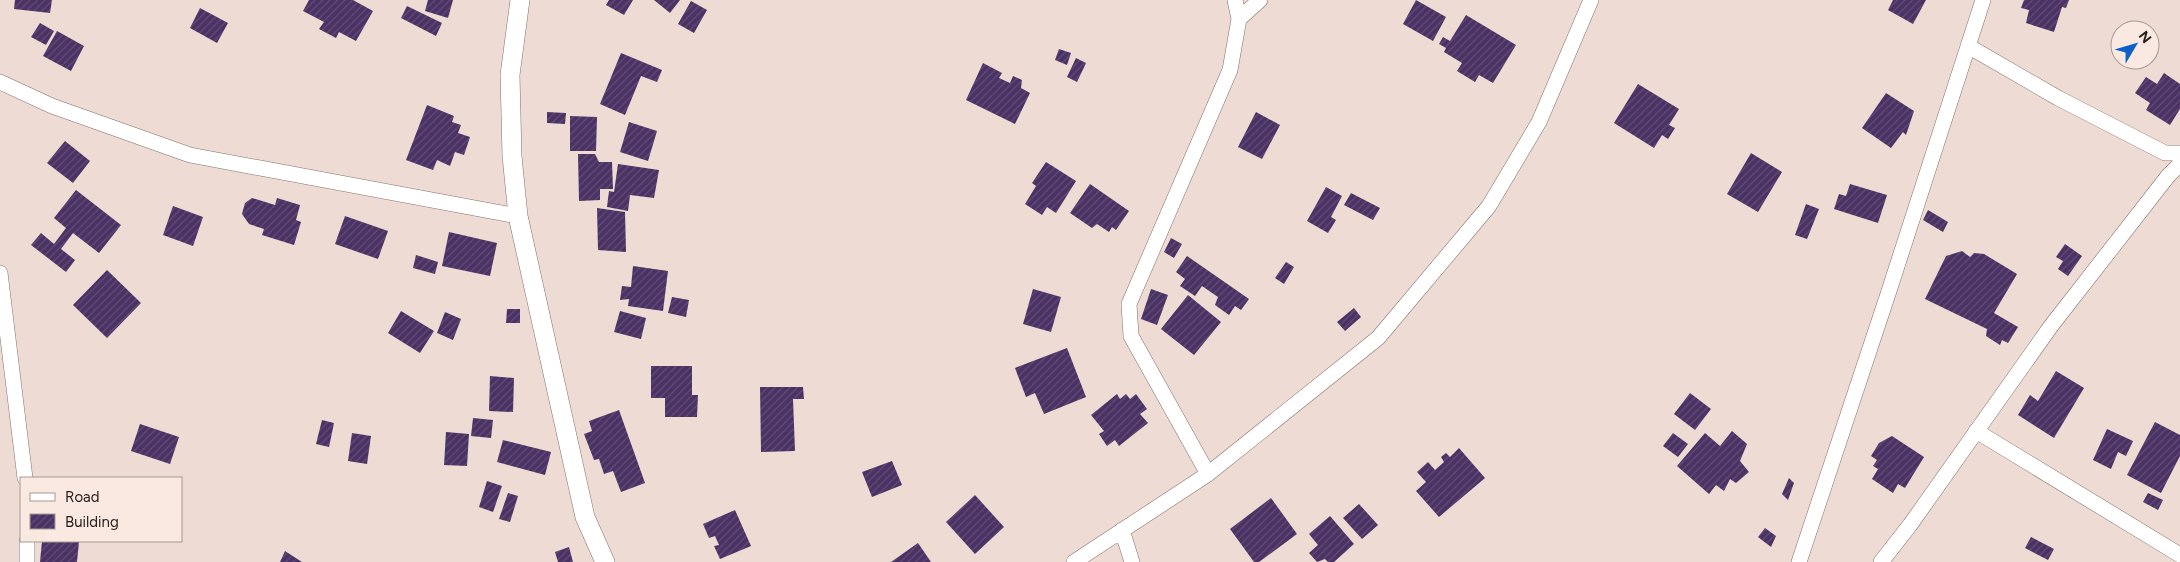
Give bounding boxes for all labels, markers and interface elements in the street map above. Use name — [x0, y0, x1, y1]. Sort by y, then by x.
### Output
north arrow — [2110, 20, 2160, 70]
text: N — [2135, 28, 2155, 47]
legend — [20, 477, 182, 542]
text: Road — [65, 488, 100, 506]
text: Building — [65, 513, 119, 531]

